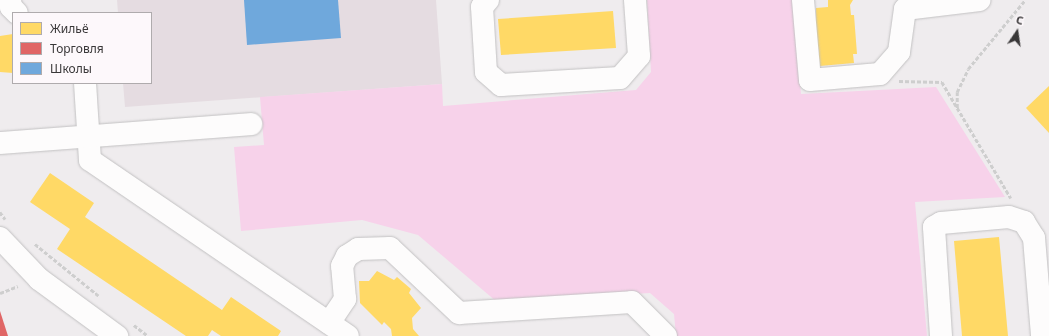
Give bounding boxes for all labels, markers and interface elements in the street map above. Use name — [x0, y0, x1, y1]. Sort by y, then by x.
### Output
legend — [12, 12, 152, 84]
north arrow — [997, 12, 1037, 52]
text: С — [1015, 12, 1025, 28]
text: Жильё — [50, 20, 89, 37]
text: Торговля — [50, 40, 104, 57]
text: Школы — [50, 60, 92, 77]

